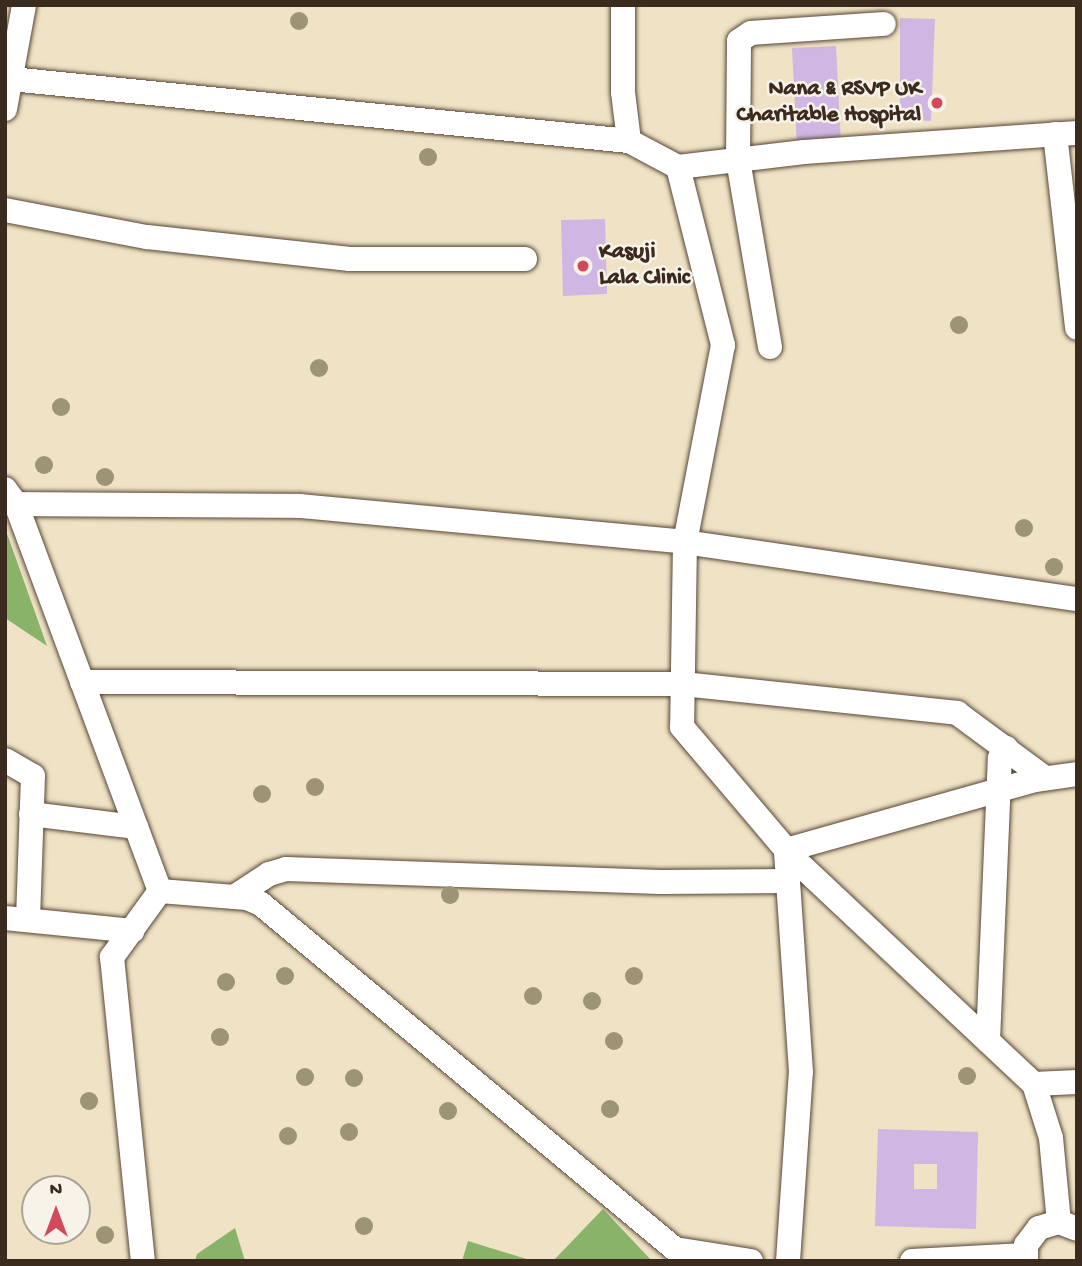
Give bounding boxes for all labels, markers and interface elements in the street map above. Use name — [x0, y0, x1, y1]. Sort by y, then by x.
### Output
place label: Nana & RSVP UK Charitable Hospital — [737, 76, 921, 130]
marker: Nana & RSVP UK Charitable Hospital — [927, 93, 947, 113]
place label: Kasuji Lala Clinic — [599, 239, 690, 293]
marker: Kasuji Lala Clinic — [573, 256, 593, 276]
north arrow — [21, 1175, 91, 1245]
text: N — [50, 1179, 62, 1202]

